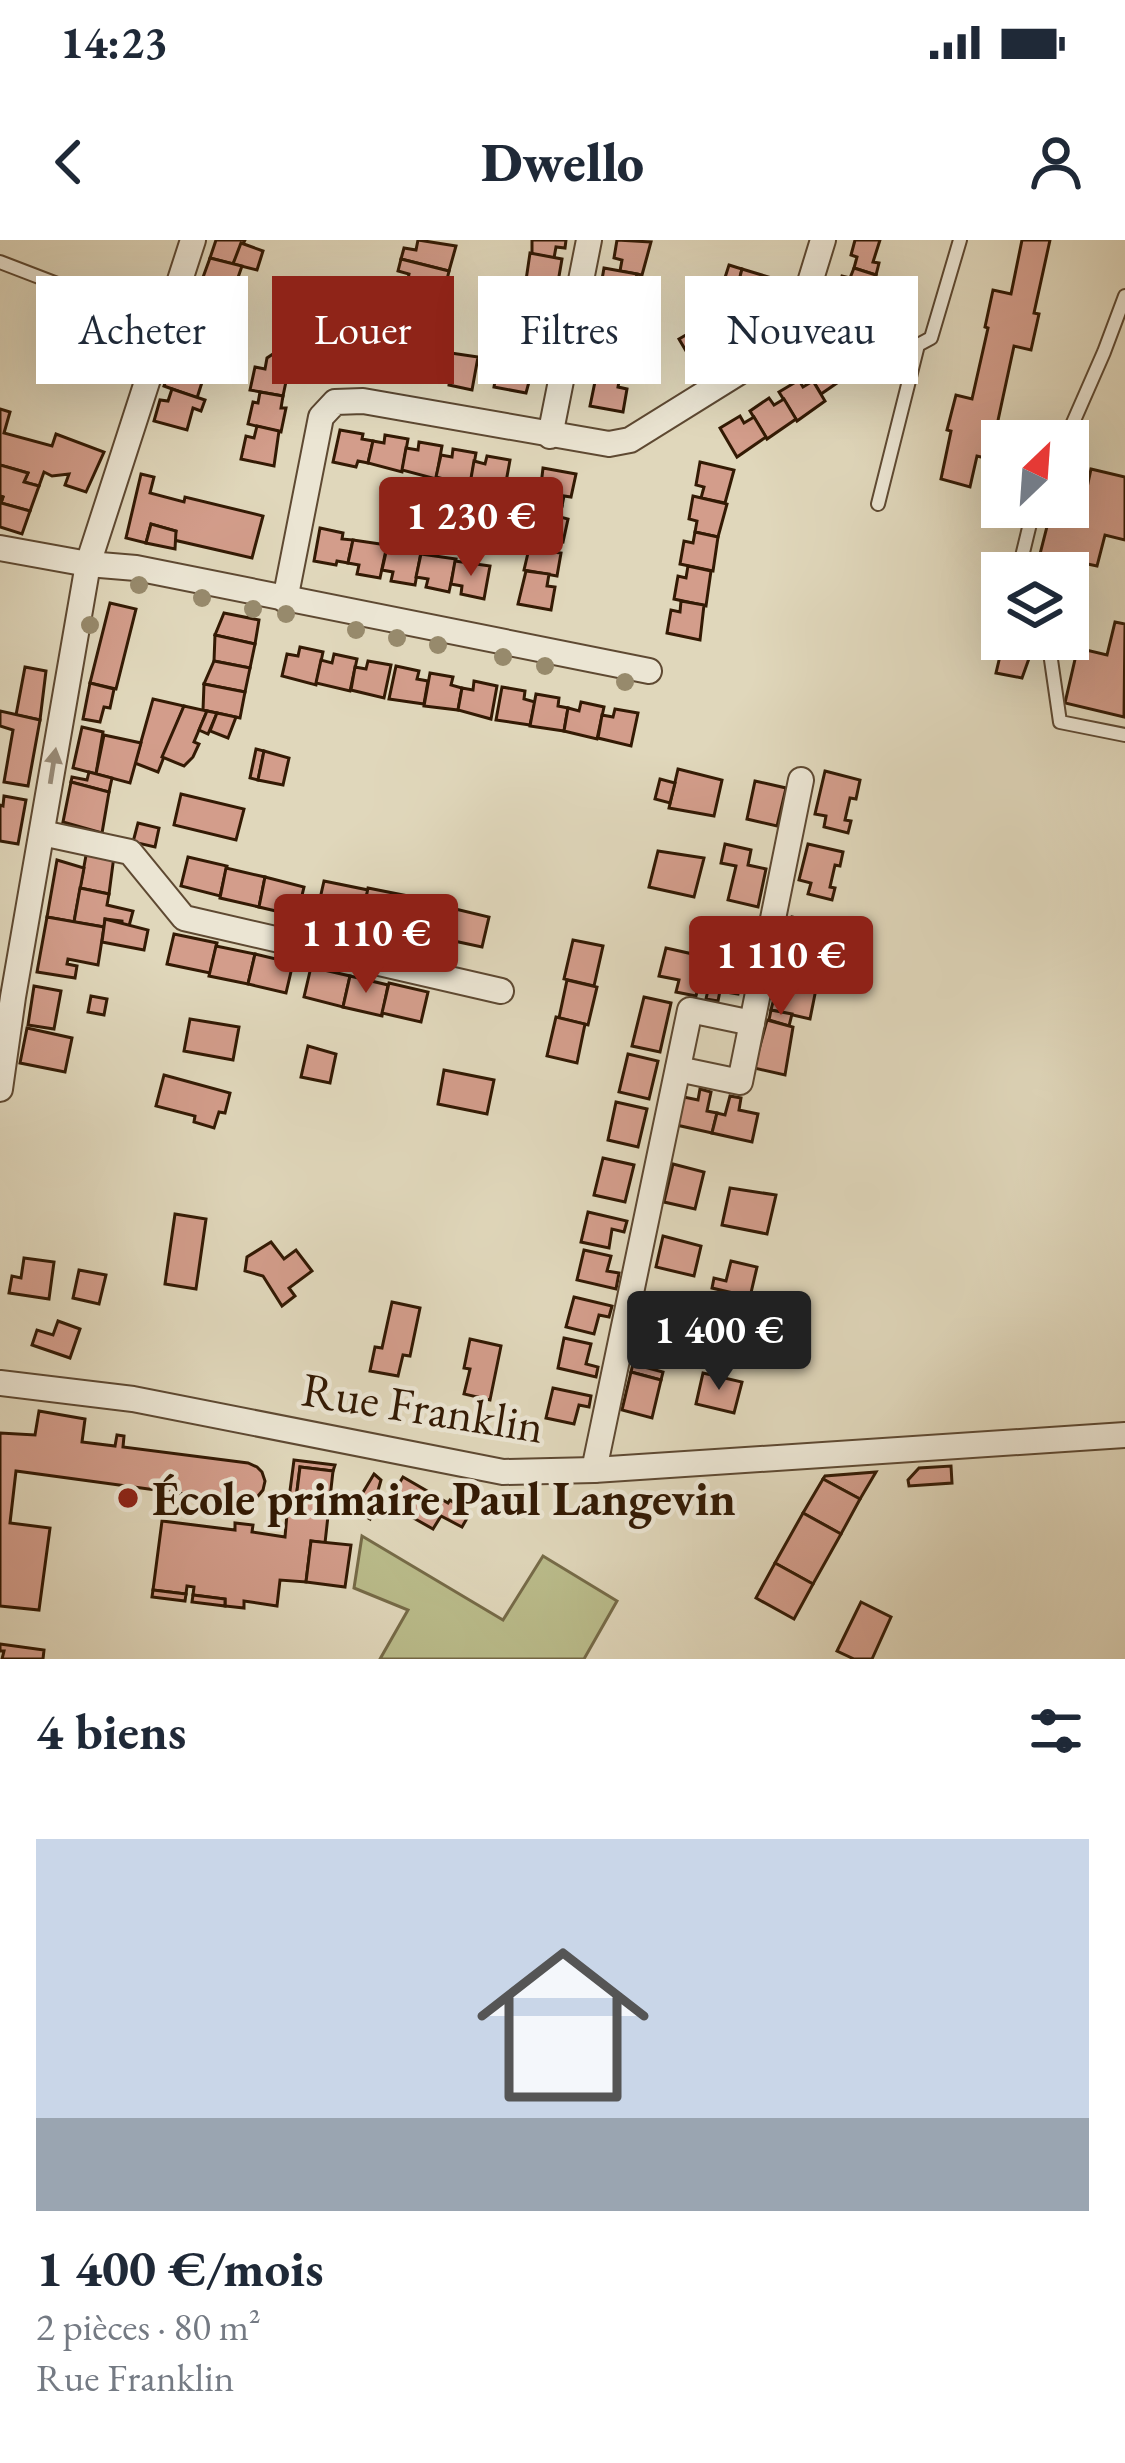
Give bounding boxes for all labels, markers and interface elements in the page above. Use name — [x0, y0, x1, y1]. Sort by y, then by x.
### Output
text: 14:23 — [60, 13, 168, 71]
text: Dwello — [481, 127, 644, 197]
icon: back — [36, 129, 102, 195]
icon: person — [1023, 129, 1089, 195]
chip: Acheter — [36, 276, 248, 384]
chip: Louer — [272, 276, 454, 384]
chip: Filtres — [478, 276, 661, 384]
chip: Nouveau — [685, 276, 918, 384]
north arrow — [981, 420, 1089, 528]
map controls — [981, 420, 1089, 660]
pin: 1 230 € — [360, 477, 582, 579]
text: 1 230 € — [406, 490, 536, 541]
button: layers — [981, 552, 1089, 660]
one-way arrow — [44, 747, 63, 784]
pin: 1 110 € — [255, 894, 477, 996]
text: 1 110 € — [301, 907, 431, 958]
pin: 1 110 € — [670, 916, 892, 1018]
text: 1 110 € — [716, 929, 846, 980]
pin: 1 400 € — [608, 1291, 830, 1393]
text: 1 400 € — [654, 1304, 784, 1355]
street label: Rue Franklin — [298, 1357, 548, 1457]
place label: École primaire Paul Langevin — [152, 1467, 736, 1529]
marker: École primaire Paul Langevin — [115, 1485, 141, 1511]
text: 4 biens — [36, 1698, 186, 1764]
icon: filters — [1023, 1698, 1089, 1764]
icon: home — [455, 1917, 671, 2133]
text: 1 400 €/mois — [36, 2235, 324, 2301]
text: 2 pièces · 80 m² — [36, 2301, 261, 2352]
text: Rue Franklin — [36, 2352, 234, 2403]

